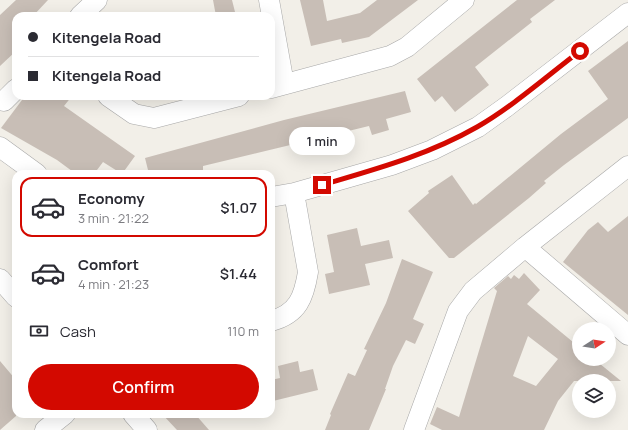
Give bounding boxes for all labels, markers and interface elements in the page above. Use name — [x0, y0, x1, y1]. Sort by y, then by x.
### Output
text: Kitengela Road — [52, 27, 161, 48]
route start — [571, 42, 589, 60]
text: Kitengela Road — [52, 65, 161, 86]
callout: 1 min — [289, 127, 355, 155]
text: 1 min — [307, 132, 338, 150]
route end — [313, 176, 331, 194]
text: Economy — [78, 188, 145, 209]
icon: car — [30, 189, 66, 225]
text: $1.07 — [220, 197, 257, 218]
text: 3 min · 21:22 — [78, 209, 149, 227]
text: Comfort — [78, 254, 139, 275]
icon: car — [30, 255, 66, 291]
text: $1.44 — [220, 263, 257, 284]
text: 4 min · 21:23 — [78, 275, 149, 293]
icon: cash — [28, 320, 50, 342]
text: Cash — [60, 321, 96, 342]
text: 110 m — [227, 322, 259, 340]
north arrow — [572, 322, 616, 366]
map controls — [572, 322, 616, 418]
button: Confirm — [28, 364, 259, 410]
button: layers — [572, 374, 616, 418]

